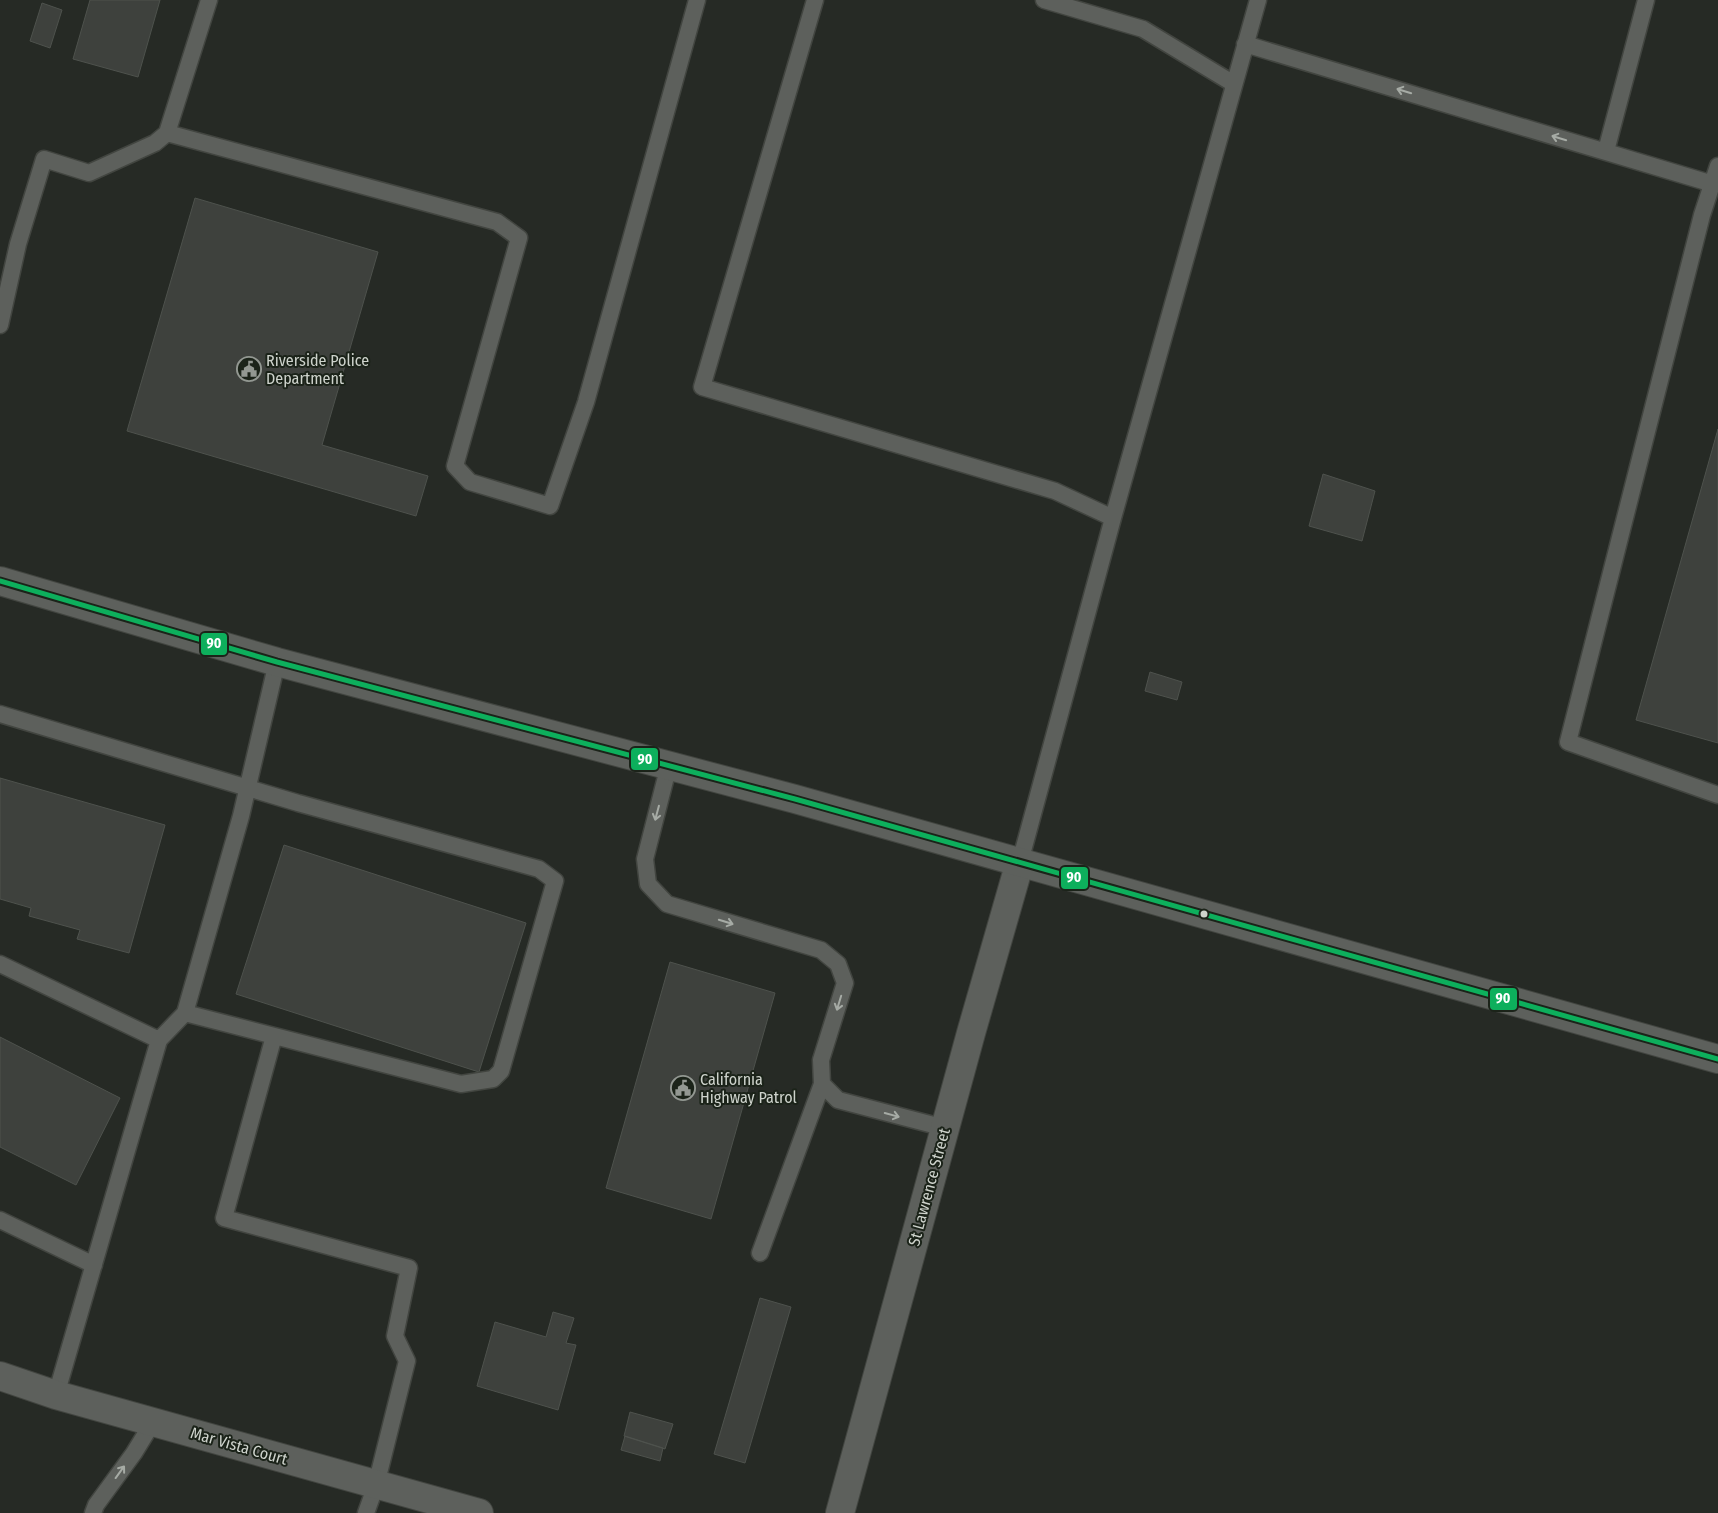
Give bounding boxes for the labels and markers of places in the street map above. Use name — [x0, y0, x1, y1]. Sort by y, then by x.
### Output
place label: Riverside Police Department — [266, 351, 369, 388]
public building icon: Riverside Police Department — [236, 356, 262, 382]
unlabelled marker — [1199, 909, 1209, 919]
place label: California Highway Patrol — [700, 1070, 797, 1107]
public building icon: California Highway Patrol — [670, 1075, 696, 1101]

